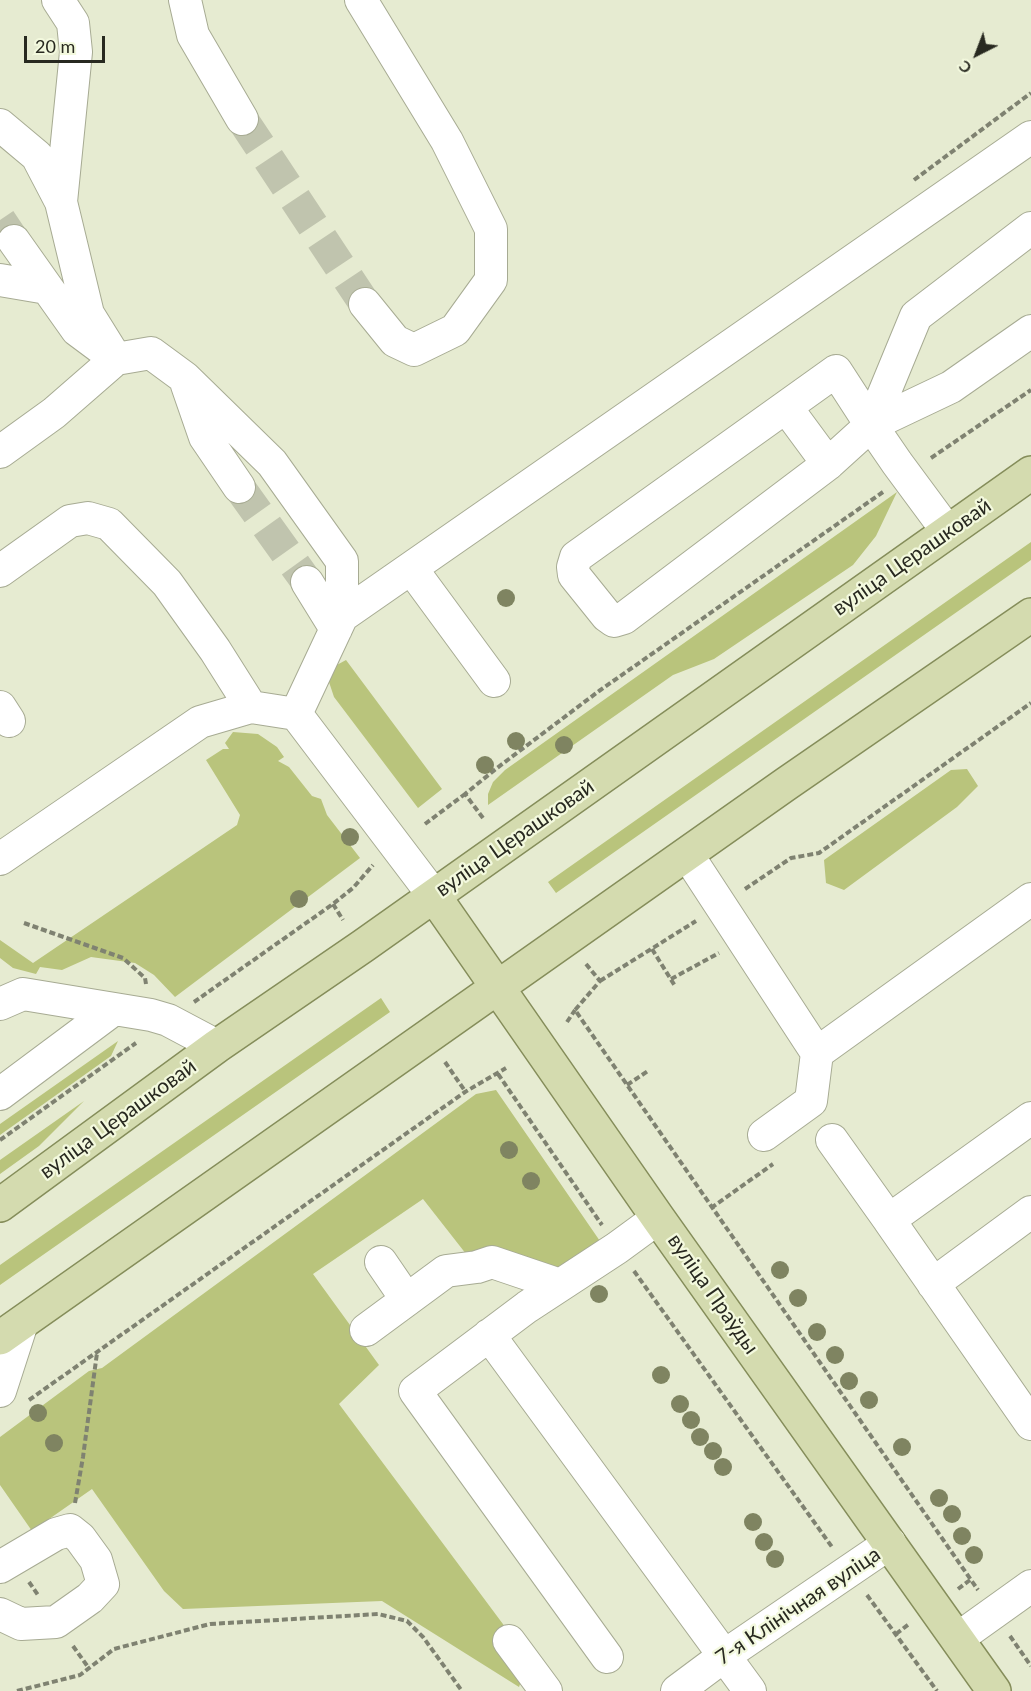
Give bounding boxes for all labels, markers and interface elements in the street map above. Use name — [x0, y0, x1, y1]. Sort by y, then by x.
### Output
scale bar — [27, 24, 108, 62]
north arrow — [947, 24, 1007, 84]
text: 20 m — [35, 35, 75, 57]
text: С — [954, 57, 975, 78]
street label: вуліца Церашковай — [828, 493, 996, 621]
street label: вуліца Церашковай — [431, 774, 599, 902]
street label: вуліца Церашковай — [35, 1054, 201, 1184]
street label: вуліца Праўды — [662, 1229, 764, 1359]
street label: 7-я Клінічная вуліца — [711, 1542, 885, 1670]

